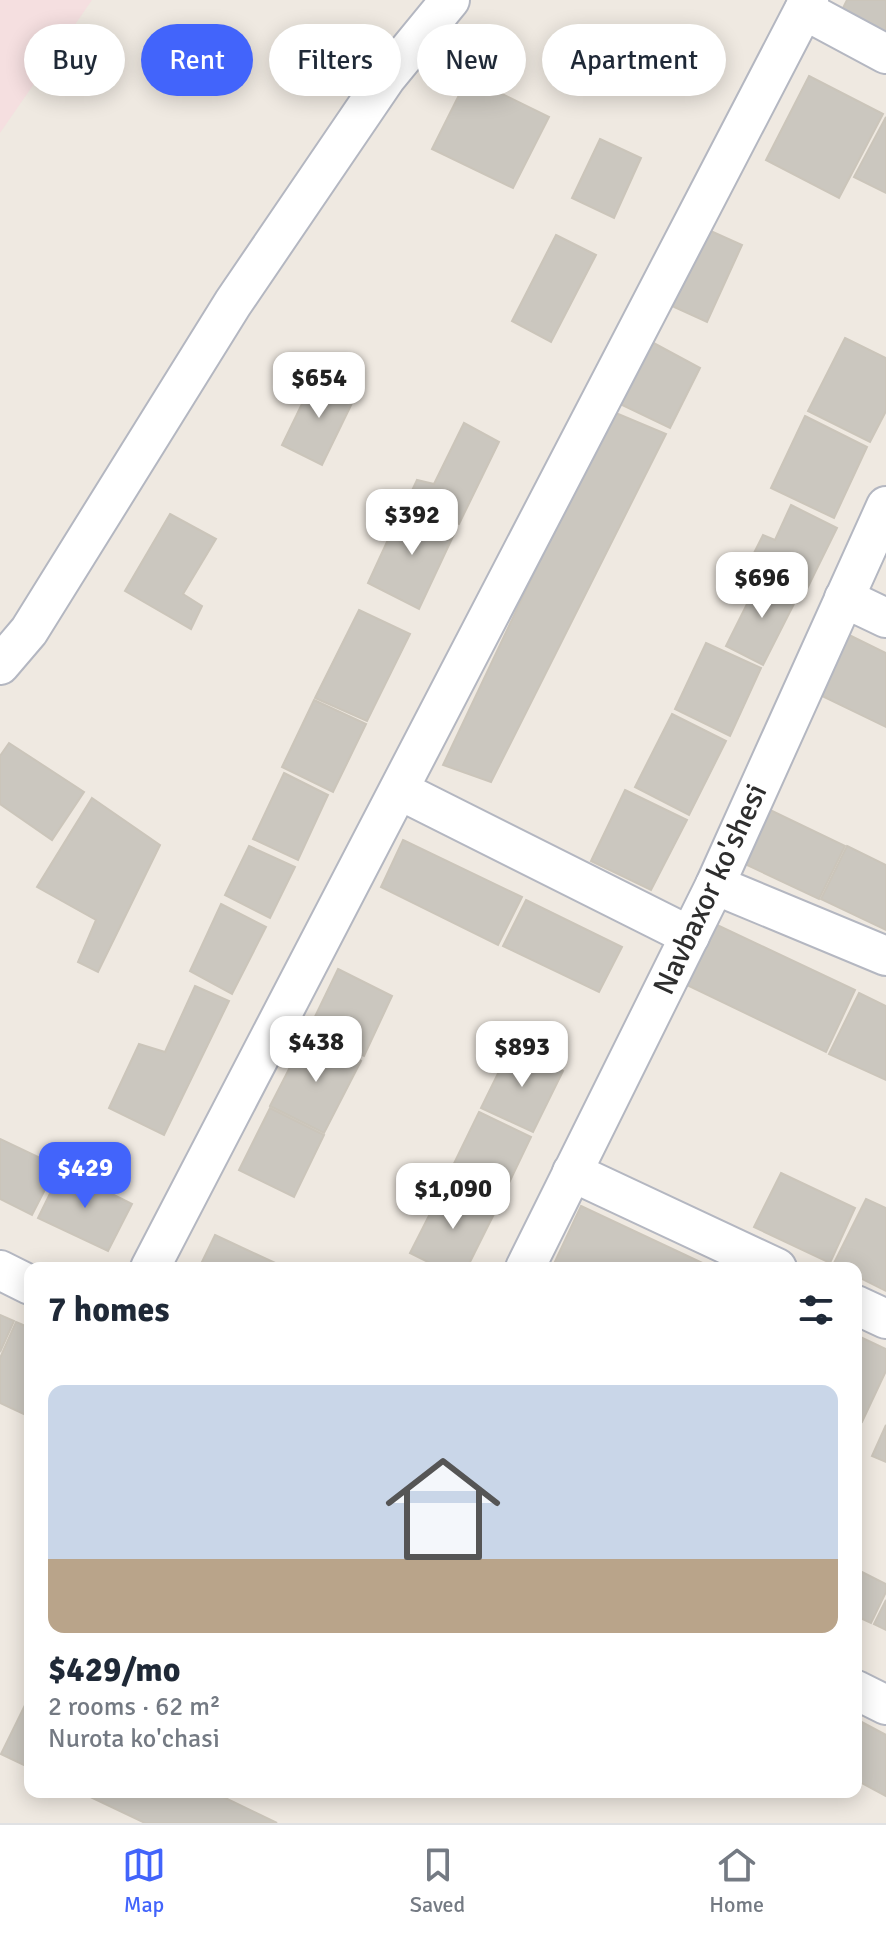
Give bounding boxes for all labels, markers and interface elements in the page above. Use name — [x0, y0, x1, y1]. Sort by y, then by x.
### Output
chip: Buy — [24, 24, 125, 96]
chip: Rent — [141, 24, 253, 96]
chip: Filters — [269, 24, 401, 96]
chip: New — [417, 24, 526, 96]
chip: Apartment — [542, 24, 726, 96]
pin: $654 — [272, 352, 366, 420]
text: $654 — [291, 362, 347, 394]
pin: $392 — [365, 489, 459, 557]
text: $392 — [384, 499, 440, 531]
pin: $696 — [715, 552, 809, 620]
text: $696 — [734, 562, 790, 594]
street label: Navbaxor ko'shesi — [645, 778, 775, 1000]
pin: $438 — [269, 1016, 363, 1084]
pin: $893 — [475, 1021, 569, 1089]
text: $438 — [288, 1026, 344, 1058]
text: $893 — [494, 1031, 550, 1063]
pin: $429 — [38, 1142, 132, 1210]
text: $429 — [57, 1152, 113, 1184]
pin: $1,090 — [388, 1163, 518, 1231]
text: $1,090 — [414, 1173, 492, 1205]
icon: filters — [794, 1288, 838, 1332]
text: 7 homes — [48, 1289, 169, 1331]
icon: home — [371, 1437, 515, 1581]
text: $429/mo — [48, 1649, 181, 1691]
text: 2 rooms · 62 m² — [48, 1691, 221, 1723]
text: Nurota ko'chasi — [48, 1723, 220, 1755]
tab: Map — [122, 1843, 166, 1918]
tab: Saved — [410, 1843, 465, 1918]
tab: Home — [709, 1843, 764, 1918]

